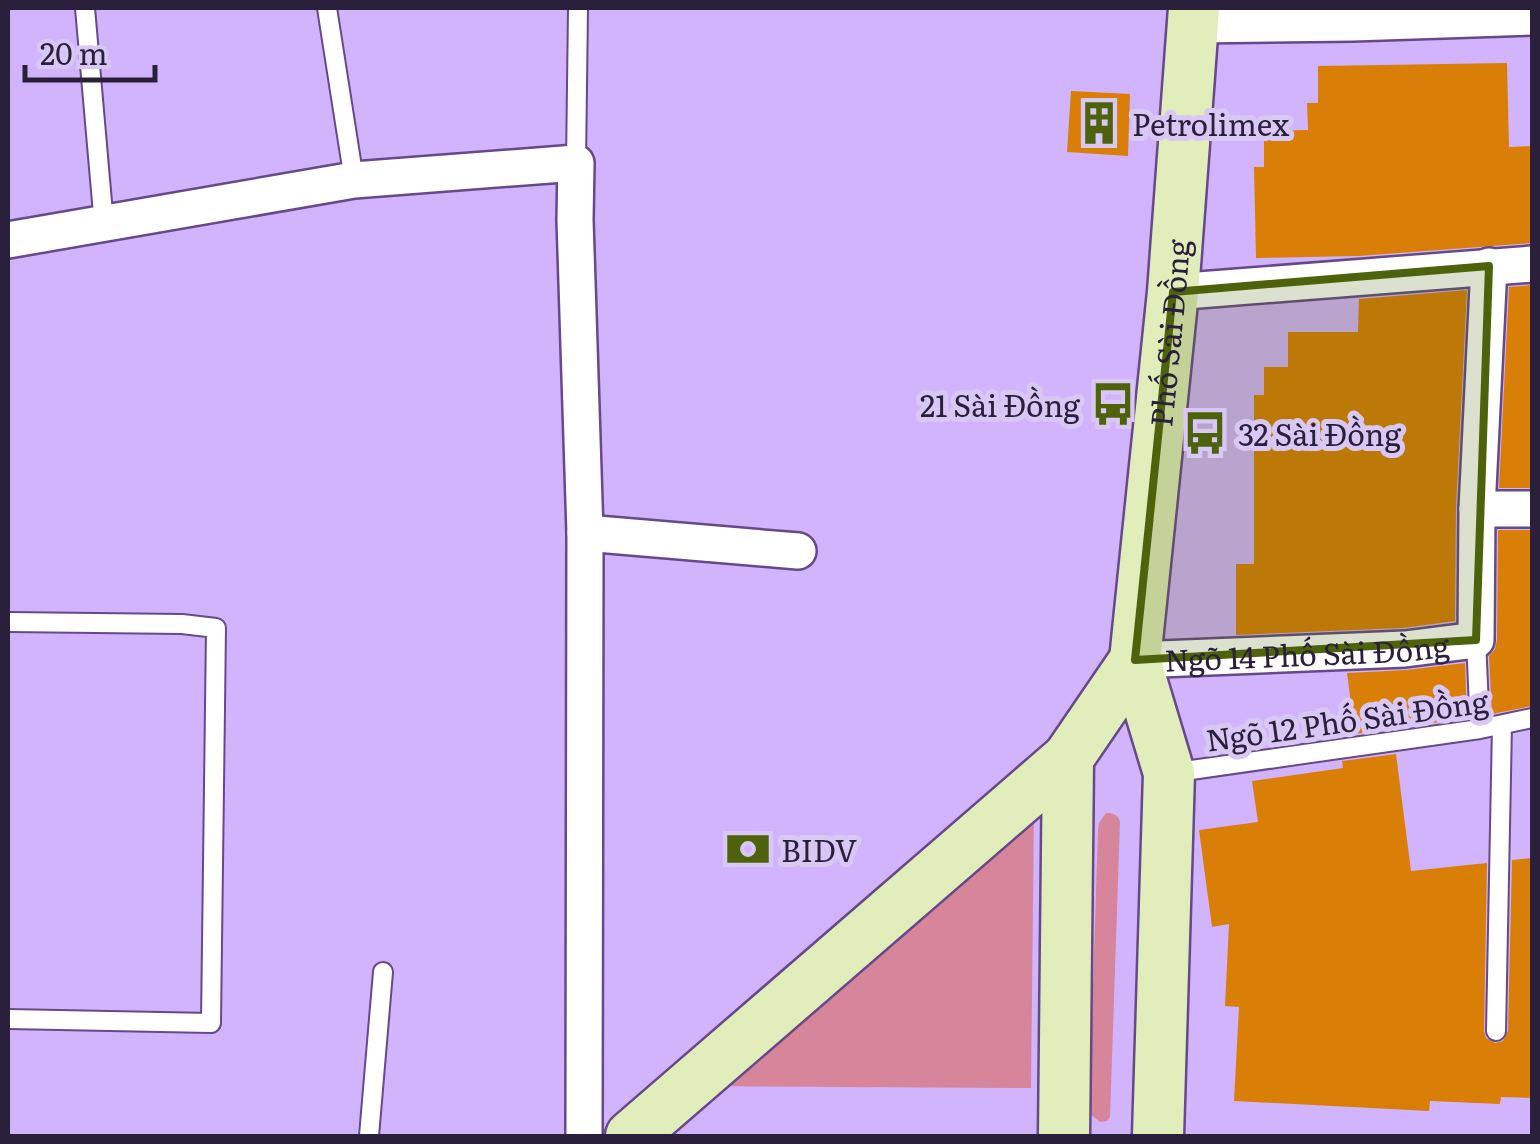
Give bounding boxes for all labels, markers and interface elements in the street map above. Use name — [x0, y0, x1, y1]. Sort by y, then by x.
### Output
scale bar — [25, 20, 155, 82]
text: 20 m — [40, 30, 108, 74]
building icon: Petrolimex — [1075, 99, 1123, 147]
place label: Petrolimex — [1132, 101, 1289, 145]
street label: Phố Sài Đồng — [1137, 237, 1199, 429]
bus stop icon: 21 Sài Đồng — [1089, 380, 1137, 428]
place label: 21 Sài Đồng — [920, 382, 1080, 426]
bus stop icon: 32 Sài Đồng — [1181, 409, 1229, 457]
place label: 32 Sài Đồng — [1238, 411, 1401, 455]
street label: Ngõ 14 Phố Sài Đồng — [1164, 622, 1452, 681]
street label: Ngõ 12 Phố Sài Đồng — [1203, 677, 1491, 761]
bank icon: BIDV — [724, 825, 772, 873]
place label: BIDV — [781, 827, 857, 871]

